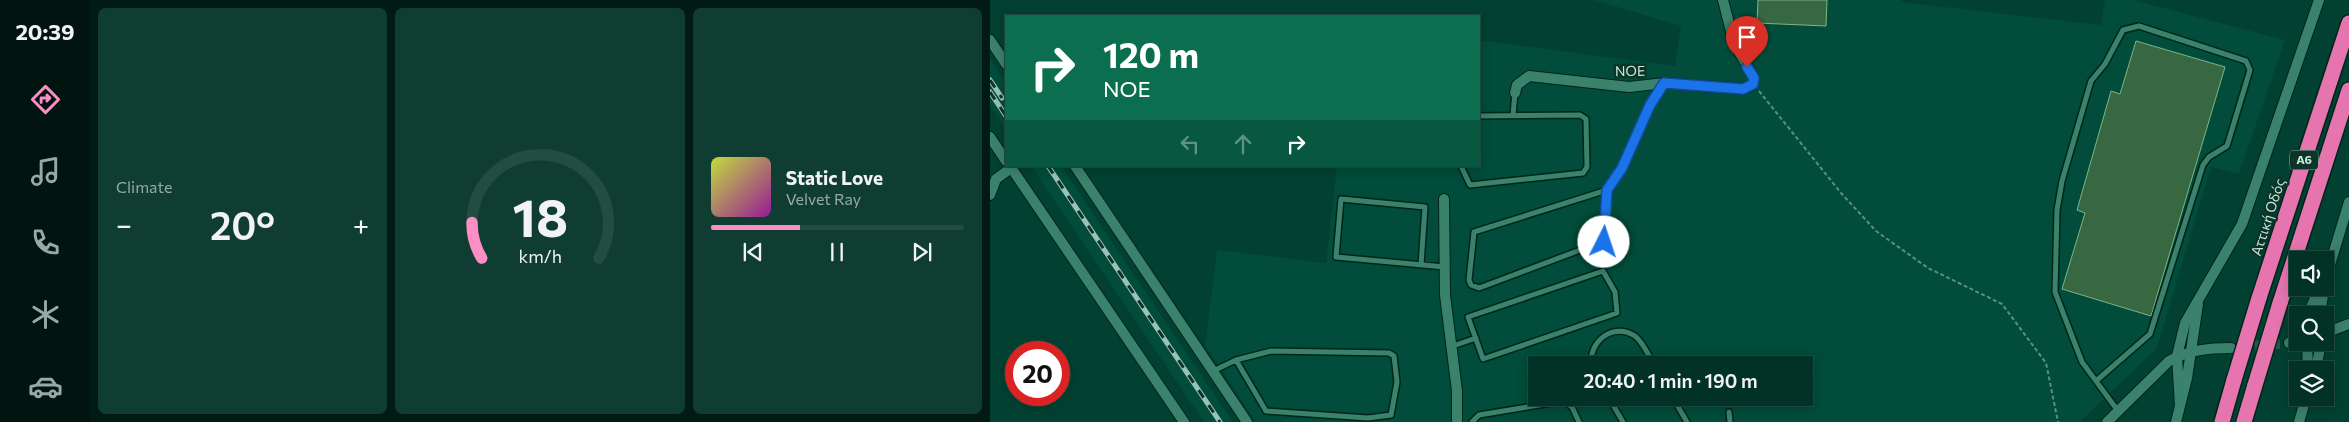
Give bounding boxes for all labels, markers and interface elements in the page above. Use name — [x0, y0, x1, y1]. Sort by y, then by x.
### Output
pin — [1726, 16, 1768, 67]
text: 20:39 — [15, 18, 75, 45]
icon: arrive — [1733, 23, 1761, 51]
text: 120 m — [1103, 32, 1199, 75]
icon: right — [1020, 35, 1085, 100]
street label: NOE — [1615, 62, 1645, 79]
text: NOE — [1103, 75, 1151, 102]
icon: directions — [28, 82, 63, 117]
icon: left — [1176, 130, 1204, 158]
icon: ahead — [1229, 130, 1257, 158]
icon: right — [1282, 130, 1310, 158]
road number: Α6 — [2290, 150, 2318, 170]
icon: music — [28, 154, 63, 189]
text: Static Love — [786, 166, 883, 189]
street label: Αττική Οδός — [2247, 176, 2288, 258]
text: Climate — [116, 177, 172, 196]
text: 18 — [512, 184, 568, 248]
text: Velvet Ray — [786, 189, 861, 208]
text: 20° — [210, 201, 275, 248]
text: − — [116, 207, 132, 241]
text: + — [353, 207, 369, 241]
position arrow — [1577, 215, 1629, 267]
icon: phone — [28, 225, 63, 260]
icon: previous — [739, 238, 767, 266]
icon: pause — [823, 238, 851, 266]
icon: next — [908, 238, 936, 266]
text: km/h — [518, 245, 562, 267]
map controls — [2289, 251, 2334, 406]
button: sound — [2289, 251, 2334, 296]
icon: climate — [28, 297, 63, 332]
button: search — [2289, 306, 2334, 351]
speed limit sign: 20 — [1005, 341, 1070, 406]
button: layers — [2289, 361, 2334, 406]
icon: car — [28, 369, 63, 404]
text: 20:40 · 1 min · 190 m — [1584, 369, 1757, 392]

